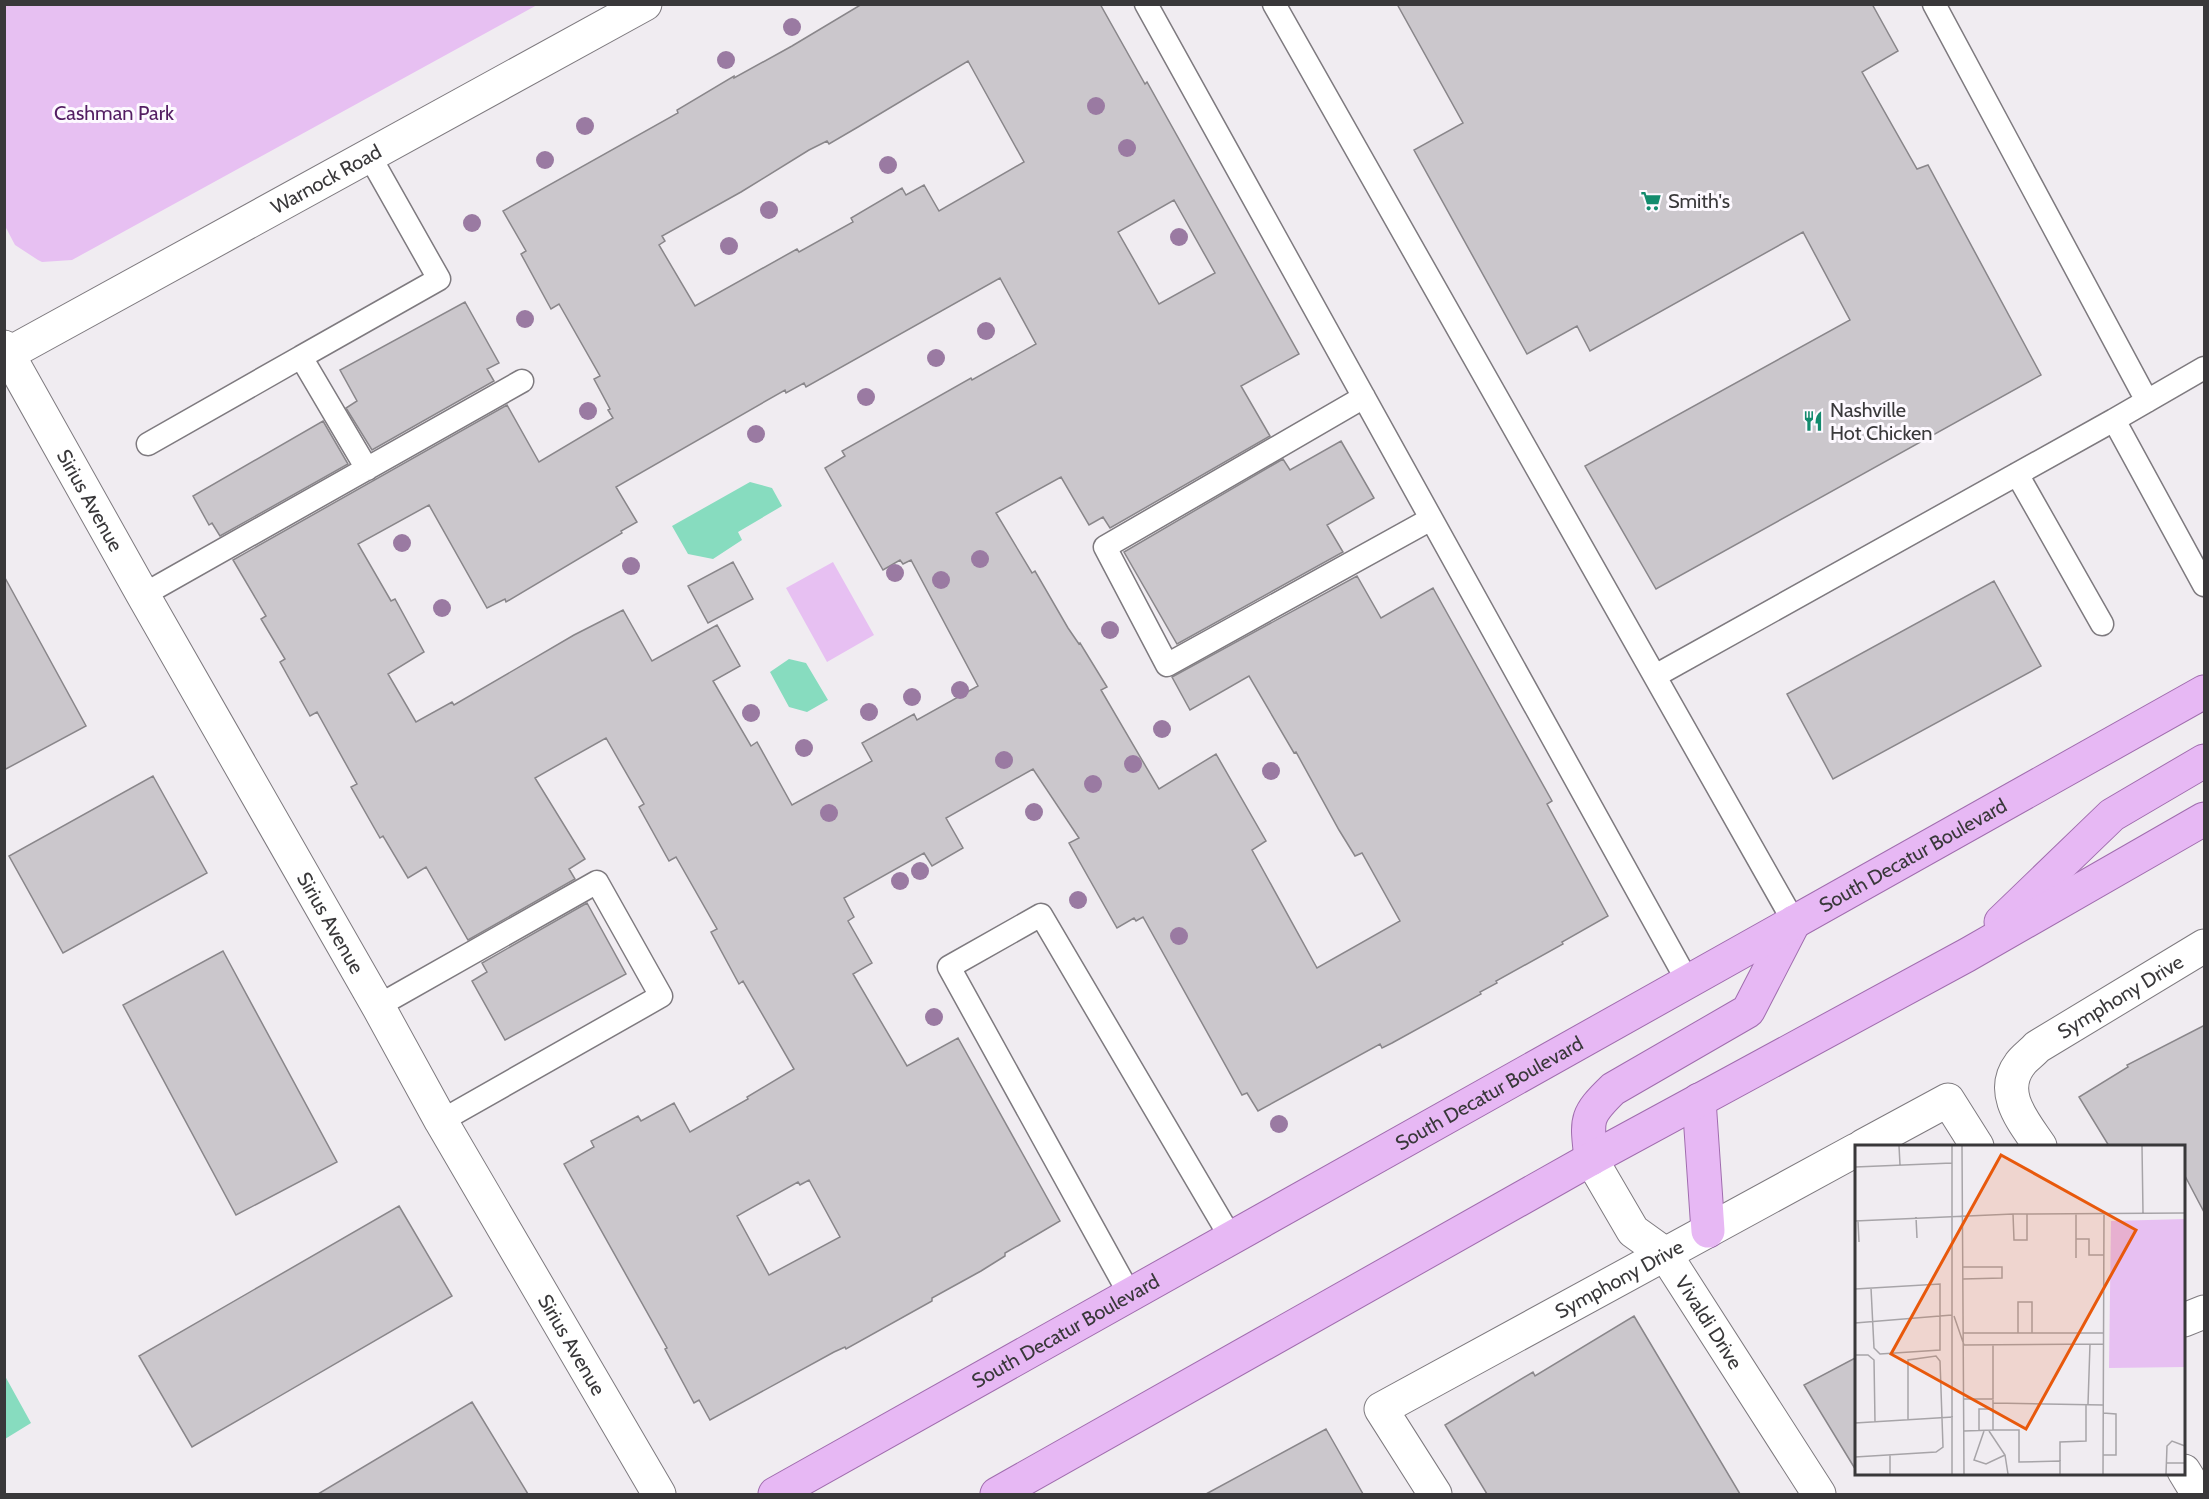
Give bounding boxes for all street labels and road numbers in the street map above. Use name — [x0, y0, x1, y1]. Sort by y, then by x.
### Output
street label: Warnock Road — [267, 139, 385, 219]
street label: Sirius Avenue — [52, 445, 128, 556]
street label: South Decatur Boulevard — [1815, 793, 2011, 917]
street label: Sirius Avenue — [292, 868, 369, 978]
street label: Symphony Drive — [2053, 949, 2188, 1044]
street label: South Decatur Boulevard — [1391, 1031, 1587, 1155]
street label: Symphony Drive — [1551, 1234, 1687, 1324]
street label: South Decatur Boulevard — [967, 1269, 1163, 1393]
street label: Vivaldi Drive — [1670, 1271, 1748, 1373]
street label: Sirius Avenue — [533, 1290, 611, 1400]

